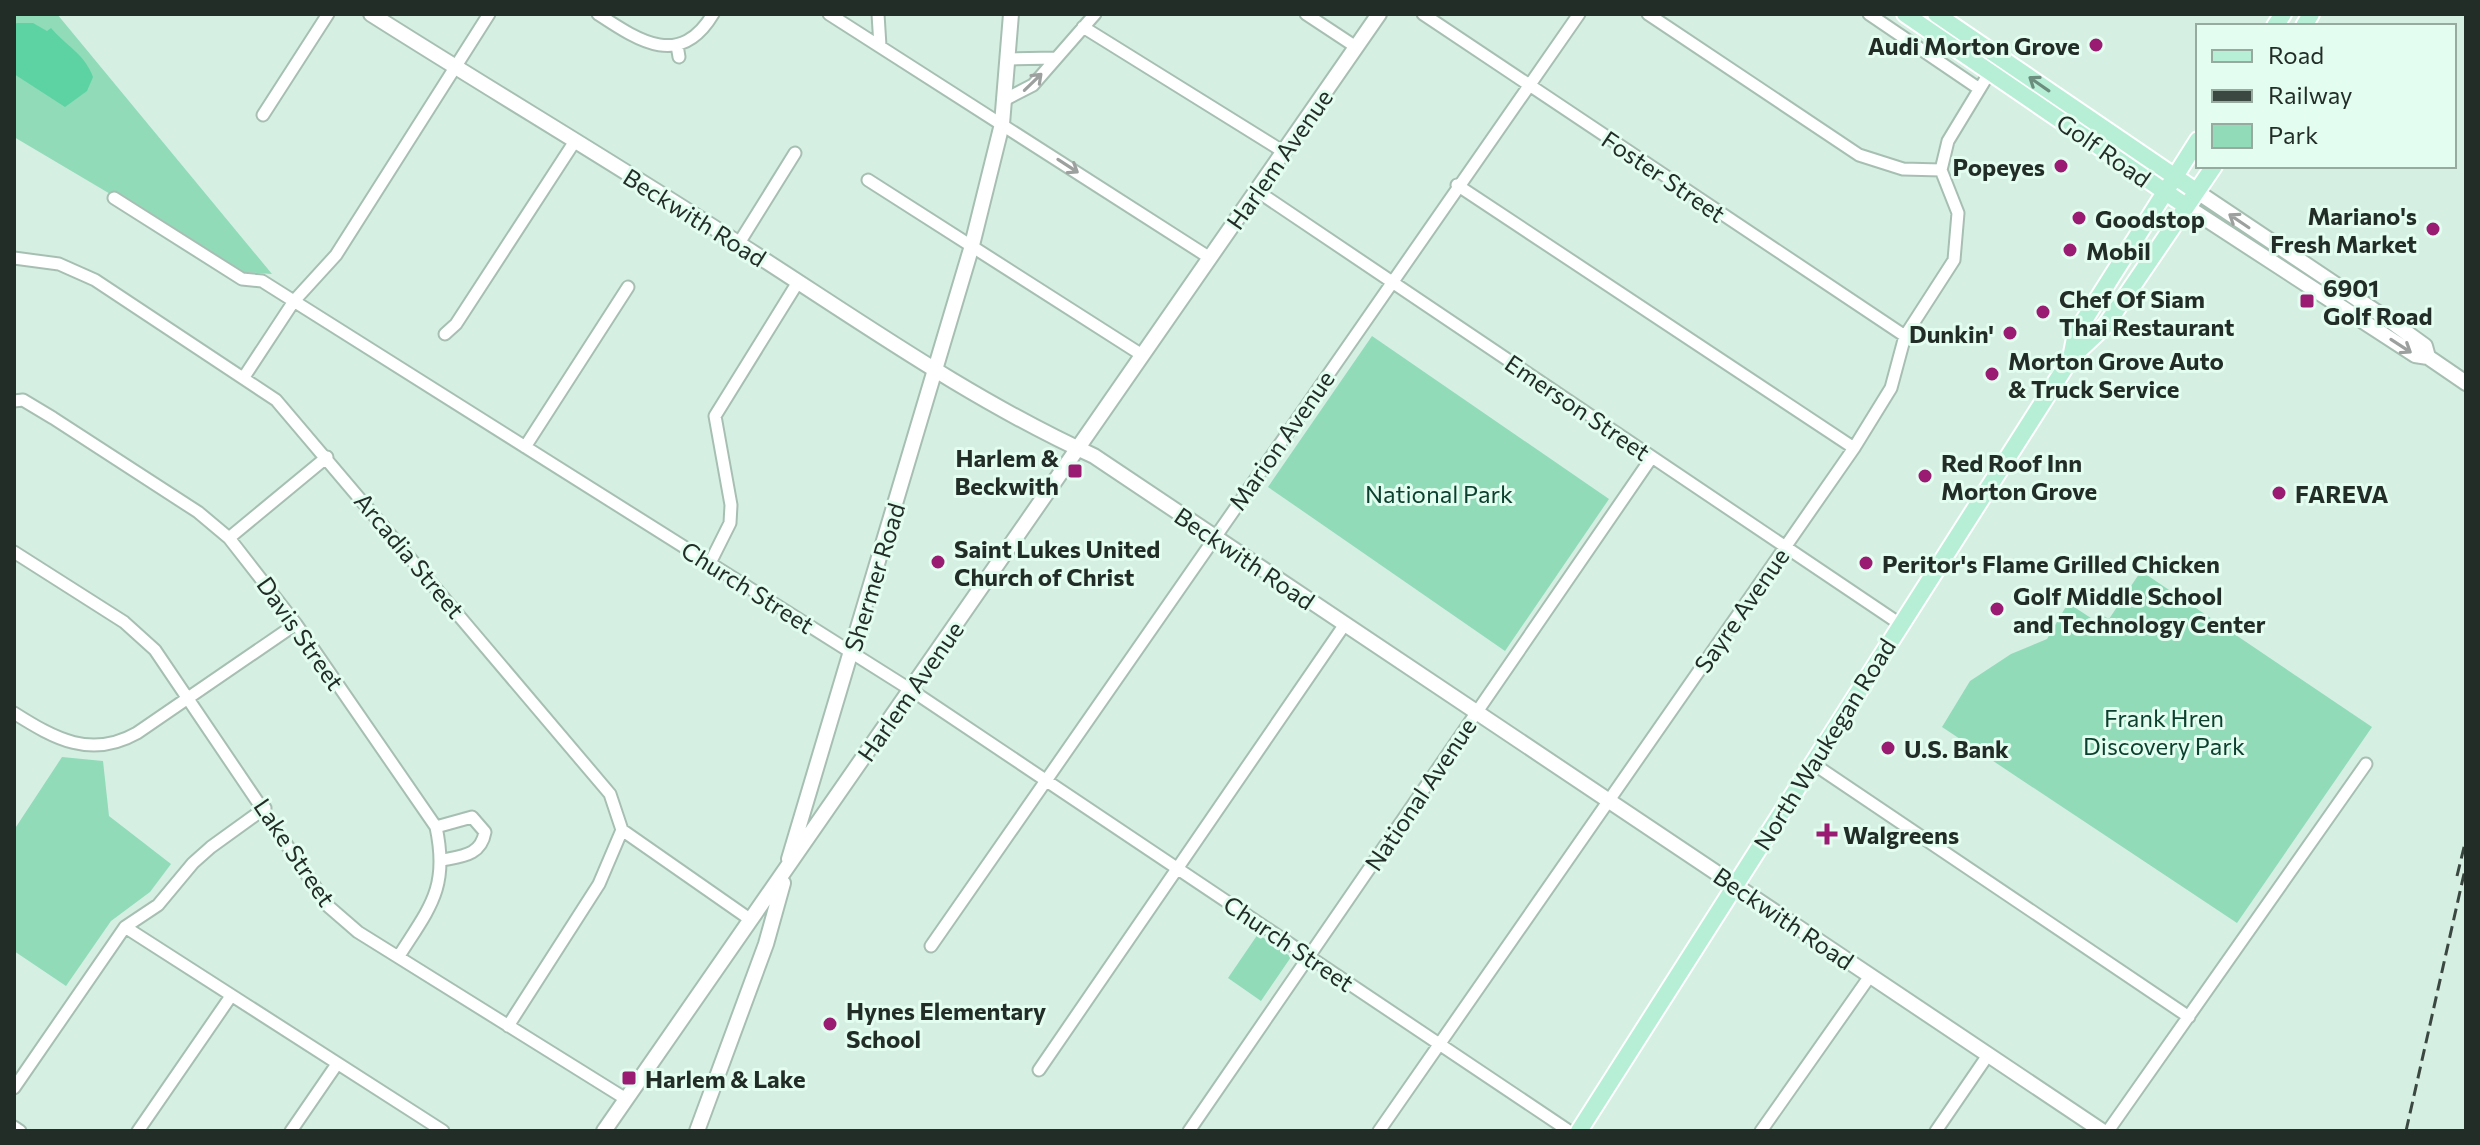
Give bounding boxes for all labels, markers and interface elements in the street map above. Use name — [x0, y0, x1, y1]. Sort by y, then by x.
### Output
legend — [2196, 24, 2456, 168]
place label: Audi Morton Grove — [1868, 31, 2080, 60]
marker: Audi Morton Grove — [2087, 36, 2105, 54]
text: Road — [2268, 40, 2324, 69]
one-way arrow — [1023, 73, 1043, 92]
one-way arrow — [2029, 76, 2051, 92]
text: Railway — [2268, 80, 2353, 109]
street label: Harlem Avenue — [1220, 83, 1338, 235]
street label: Golf Road — [2051, 107, 2157, 193]
text: Park — [2268, 120, 2318, 149]
street label: Foster Street — [1597, 124, 1731, 228]
place label: Popeyes — [1952, 152, 2045, 181]
marker: Popeyes — [2052, 157, 2070, 175]
one-way arrow — [1056, 159, 1079, 175]
street label: Beckwith Road — [618, 162, 772, 272]
place label: Mariano's Fresh Market — [2270, 201, 2417, 258]
place label: Goodstop — [2095, 204, 2205, 233]
marker: Goodstop — [2070, 209, 2088, 227]
one-way arrow — [2229, 213, 2251, 229]
marker: Mariano's Fresh Market — [2424, 220, 2442, 238]
place label: Mobil — [2086, 236, 2151, 265]
marker: Mobil — [2061, 241, 2079, 259]
place label: 6901 Golf Road — [2323, 273, 2433, 330]
place label: Chef Of Siam Thai Restaurant — [2059, 284, 2235, 341]
marker: 6901 Golf Road — [2298, 292, 2316, 310]
marker: Chef Of Siam Thai Restaurant — [2034, 303, 2052, 321]
place label: Dunkin' — [1909, 319, 1994, 348]
marker: Dunkin' — [2001, 324, 2019, 342]
one-way arrow — [2389, 338, 2411, 355]
place label: Morton Grove Auto & Truck Service — [2008, 346, 2224, 403]
street label: Emerson Street — [1500, 348, 1656, 466]
street label: Marion Avenue — [1222, 365, 1340, 515]
marker: Morton Grove Auto & Truck Service — [1983, 365, 2001, 383]
place label: Harlem & Beckwith — [954, 443, 1060, 500]
place label: Red Roof Inn Morton Grove — [1941, 448, 2097, 505]
marker: Harlem & Beckwith — [1066, 462, 1084, 480]
marker: Red Roof Inn Morton Grove — [1916, 467, 1934, 485]
park label: National Park — [1365, 479, 1513, 508]
place label: FAREVA — [2295, 479, 2389, 508]
marker: FAREVA — [2270, 484, 2288, 502]
street label: Arcadia Street — [349, 486, 471, 624]
street label: Shermer Road — [838, 499, 910, 655]
street label: Beckwith Road — [1169, 501, 1321, 615]
place label: Saint Lukes United Church of Christ — [954, 534, 1160, 591]
street label: Church Street — [676, 535, 820, 639]
street label: Sayre Avenue — [1687, 542, 1795, 678]
place label: Peritor's Flame Grilled Chicken — [1882, 549, 2220, 578]
marker: Saint Lukes United Church of Christ — [929, 553, 947, 571]
marker: Peritor's Flame Grilled Chicken — [1857, 554, 1875, 572]
street label: Davis Street — [251, 571, 351, 695]
place label: Golf Middle School and Technology Center — [2013, 581, 2266, 638]
marker: Golf Middle School and Technology Center — [1988, 600, 2006, 618]
street label: Harlem Avenue — [851, 615, 969, 767]
street label: North Waukegan Road — [1747, 633, 1901, 855]
park label: Frank Hren Discovery Park — [2083, 703, 2245, 760]
street label: National Avenue — [1358, 712, 1482, 876]
place label: U.S. Bank — [1904, 734, 2009, 763]
marker: U.S. Bank — [1879, 739, 1897, 757]
street label: Lake Street — [248, 793, 342, 912]
place label: Walgreens — [1843, 820, 1959, 849]
marker: Walgreens — [1818, 825, 1836, 843]
street label: Beckwith Road — [1708, 861, 1860, 975]
street label: Church Street — [1218, 889, 1360, 997]
place label: Hynes Elementary School — [846, 996, 1046, 1053]
marker: Hynes Elementary School — [821, 1015, 839, 1033]
place label: Harlem & Lake — [645, 1064, 806, 1093]
marker: Harlem & Lake — [620, 1069, 638, 1087]

